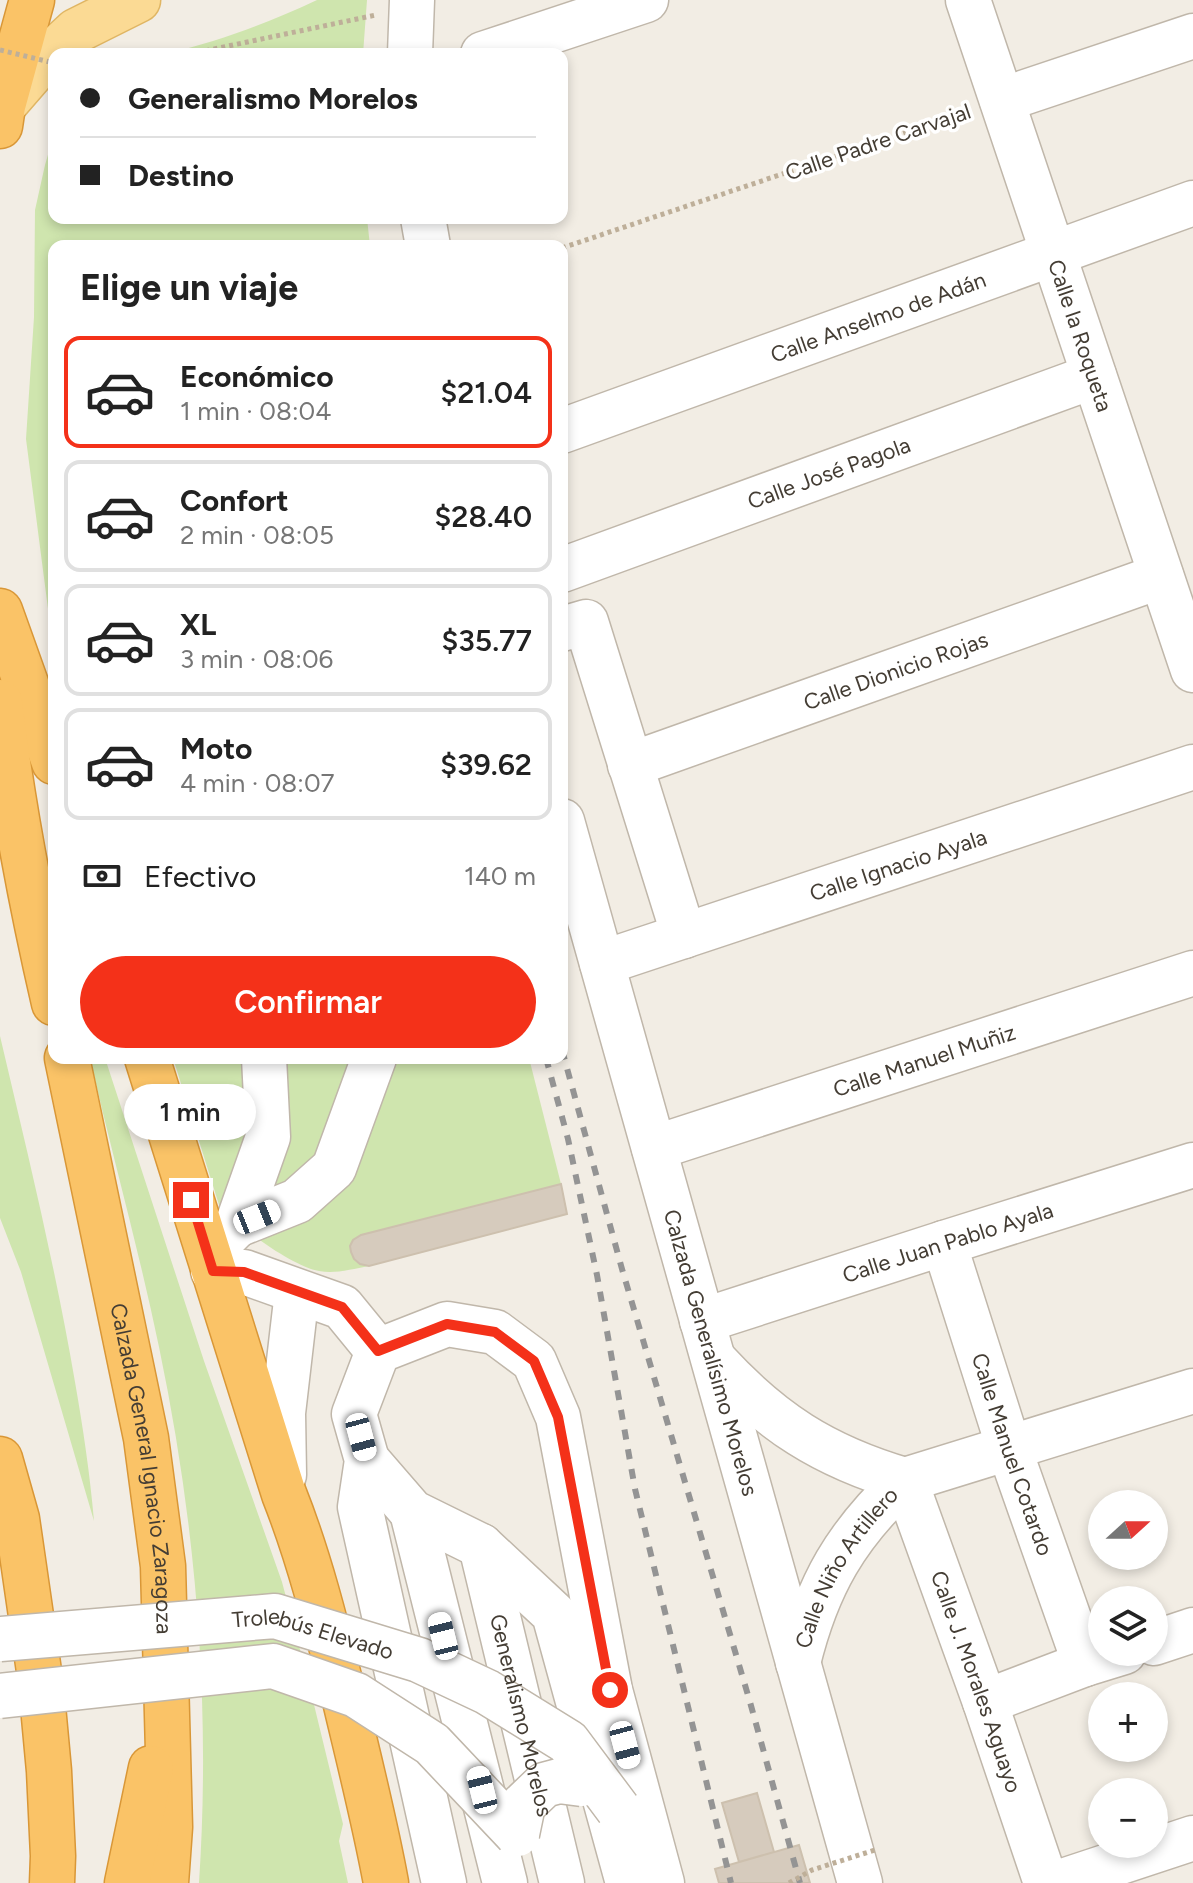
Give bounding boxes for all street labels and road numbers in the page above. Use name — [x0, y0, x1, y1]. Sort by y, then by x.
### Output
street label: Calle Padre Carvajal — [782, 98, 974, 186]
street label: Calle la Roqueta — [1043, 256, 1119, 415]
street label: Calle Anselmo de Adán — [767, 266, 989, 368]
street label: Calle José Pagola — [744, 431, 914, 515]
street label: Calle Dionicio Rojas — [800, 625, 992, 716]
street label: Calle Ignacio Ayala — [806, 823, 990, 907]
street label: Calle Manuel Muñiz — [830, 1018, 1019, 1102]
street label: Calle Juan Pablo Ayala — [839, 1196, 1056, 1288]
street label: Calzada Generalísimo Morelos — [658, 1206, 764, 1499]
street label: Calzada General Ignacio Zaragoza — [105, 1301, 178, 1635]
street label: Calle Manuel Cotardo — [966, 1349, 1059, 1559]
street label: Calle Niño Artillero — [789, 1481, 903, 1651]
street label: Calle J. Morales Aguayo — [925, 1567, 1028, 1796]
street label: Trolebús Elevado — [231, 1602, 397, 1665]
street label: Generalismo Morelos — [484, 1611, 559, 1819]

